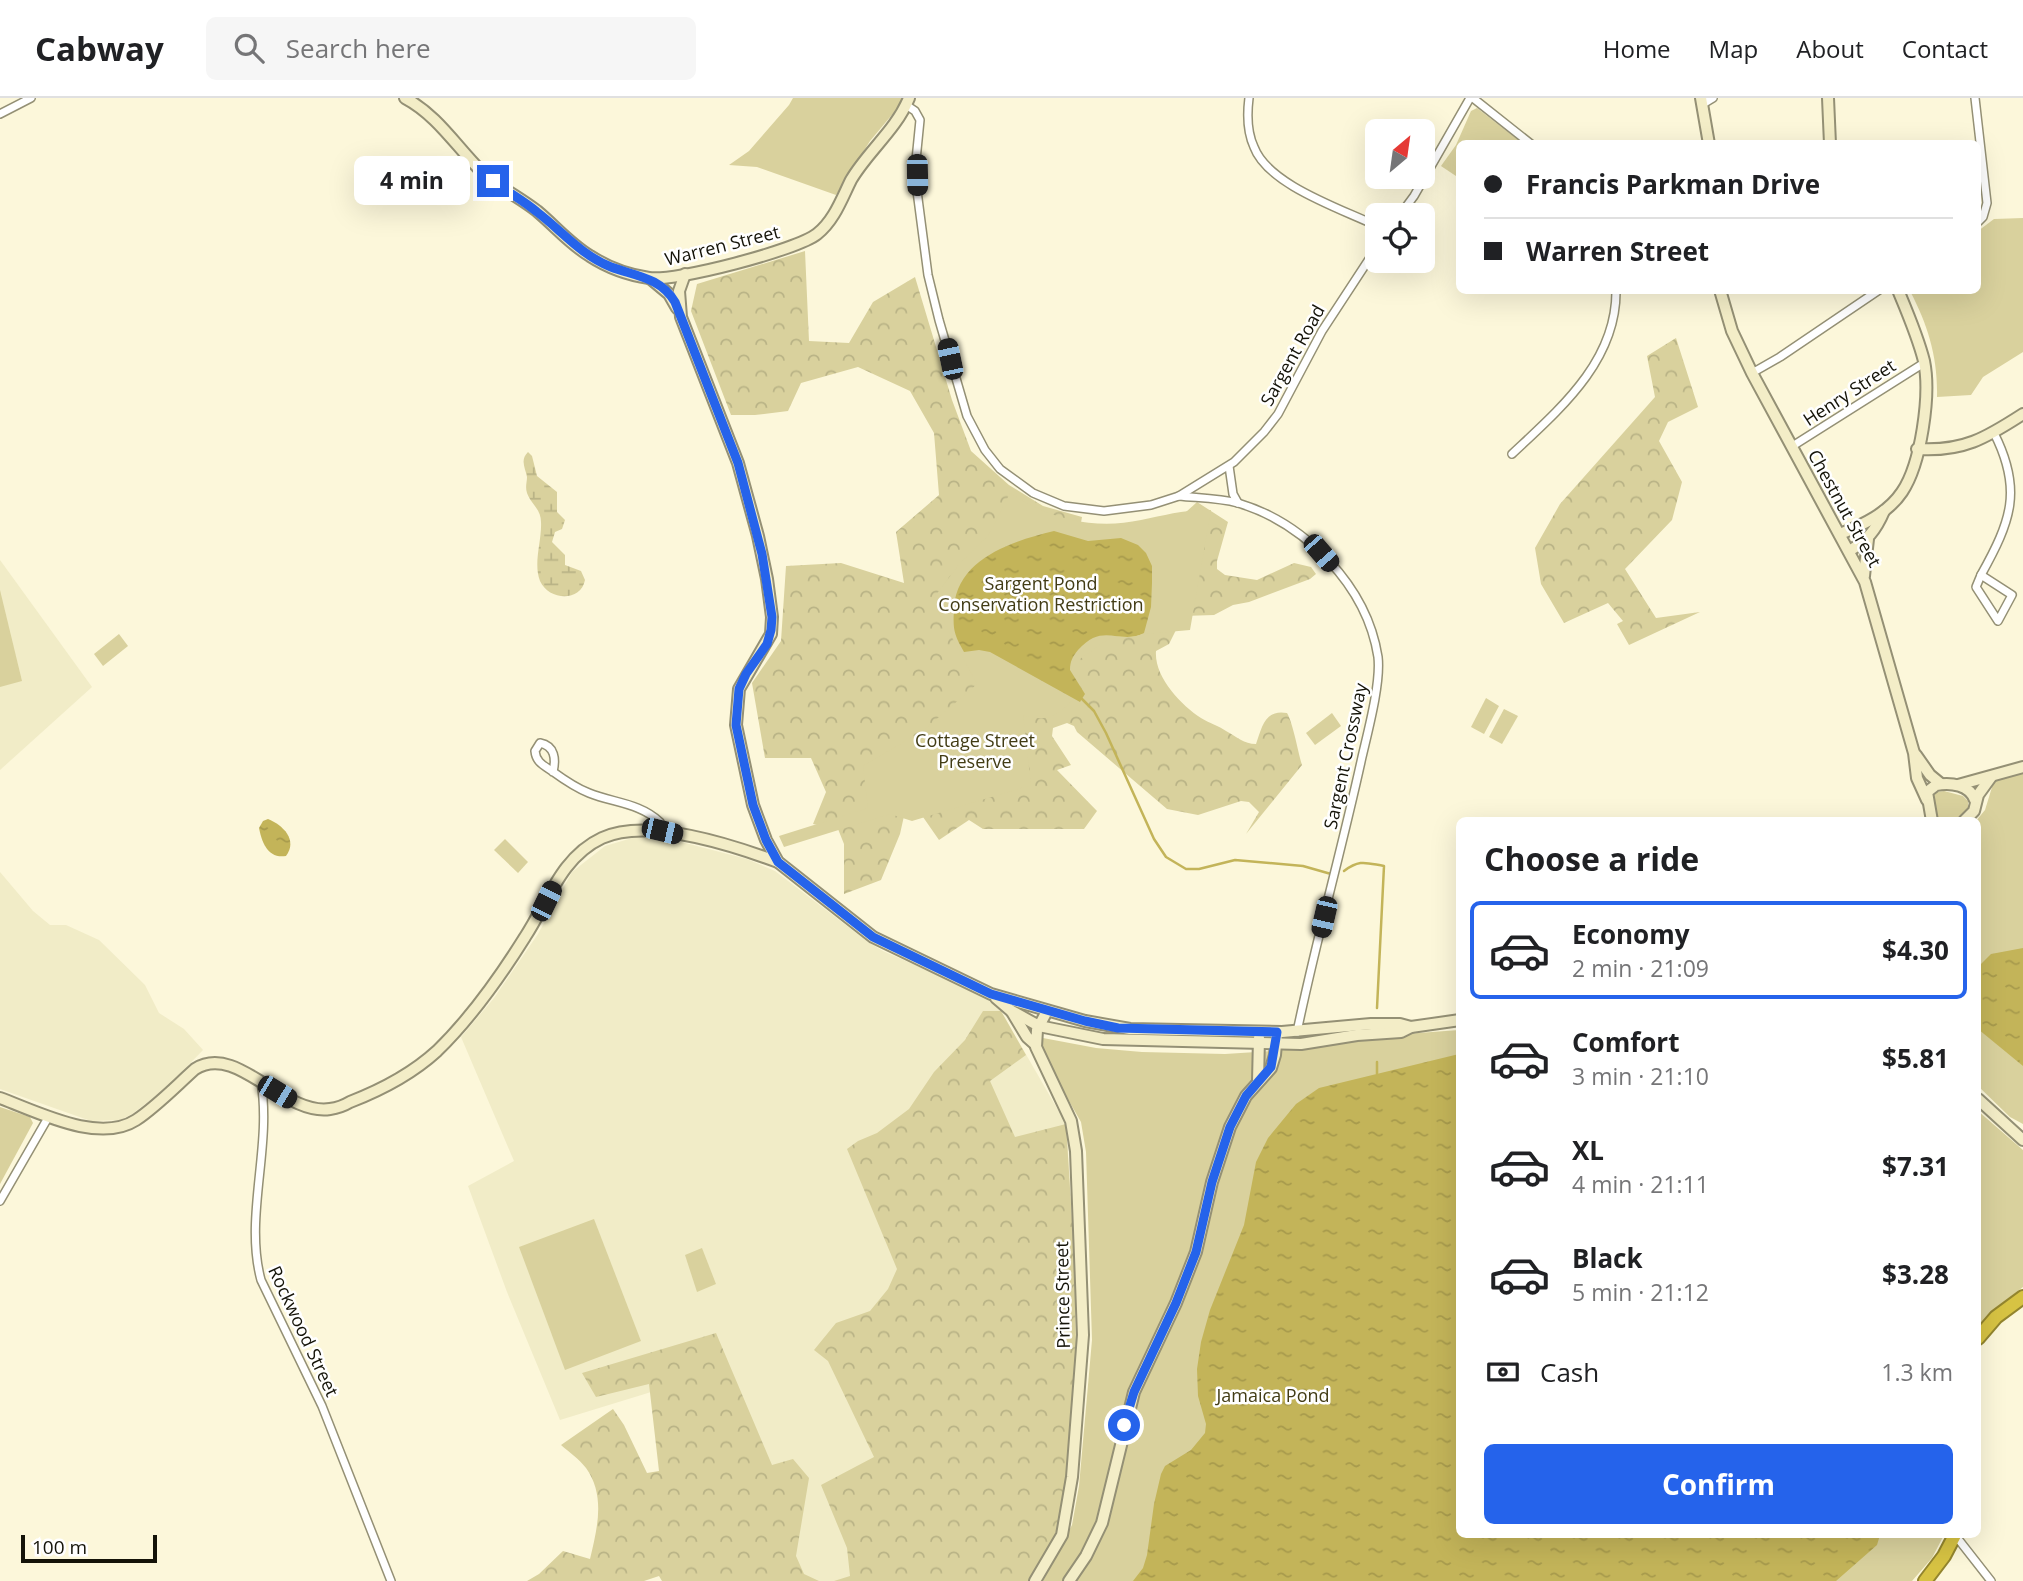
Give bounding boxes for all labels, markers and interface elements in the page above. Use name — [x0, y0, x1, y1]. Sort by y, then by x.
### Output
search box — [206, 17, 696, 80]
text: Cabway — [35, 26, 164, 71]
icon: search — [230, 29, 268, 67]
text: Search here — [286, 30, 431, 66]
text: Home — [1603, 32, 1671, 65]
text: Map — [1709, 32, 1758, 65]
text: About — [1796, 32, 1864, 65]
text: Contact — [1902, 32, 1988, 65]
north arrow — [1365, 119, 1435, 189]
map controls — [1365, 119, 1435, 273]
car — [907, 154, 928, 196]
callout: 4 min — [353, 156, 468, 206]
text: 4 min — [380, 164, 444, 196]
route end — [477, 165, 509, 197]
text: Francis Parkman Drive — [1526, 166, 1820, 202]
button: locate — [1365, 203, 1435, 273]
street label: Warren Street — [662, 219, 782, 271]
text: Warren Street — [1526, 233, 1709, 269]
street label: Sargent Road — [1254, 300, 1330, 410]
car — [936, 336, 965, 382]
street label: Henry Street — [1798, 353, 1900, 431]
street label: Chestnut Street — [1803, 445, 1887, 571]
car — [1300, 530, 1343, 576]
park label: Sargent Pond Conservation Restriction — [938, 571, 1144, 616]
street label: Sargent Crossway — [1318, 680, 1372, 831]
park label: Cottage Street Preserve — [915, 728, 1035, 773]
car — [640, 816, 685, 846]
text: Choose a ride — [1484, 837, 1699, 880]
car — [528, 878, 565, 924]
car — [1310, 894, 1339, 940]
text: Economy — [1572, 916, 1690, 952]
icon: car — [1488, 919, 1551, 982]
text: $4.30 — [1882, 932, 1949, 968]
text: 2 min · 21:09 — [1572, 952, 1709, 984]
text: Comfort — [1572, 1024, 1679, 1060]
icon: car — [1488, 1027, 1551, 1090]
text: $5.81 — [1882, 1040, 1949, 1076]
text: 3 min · 21:10 — [1572, 1060, 1709, 1092]
car — [254, 1072, 301, 1112]
text: XL — [1572, 1132, 1604, 1168]
icon: car — [1488, 1135, 1551, 1198]
text: $7.31 — [1882, 1148, 1949, 1184]
text: 4 min · 21:11 — [1572, 1168, 1709, 1200]
text: Black — [1572, 1240, 1643, 1276]
street label: Prince Street — [1049, 1241, 1075, 1349]
icon: car — [1488, 1243, 1551, 1306]
text: $3.28 — [1882, 1256, 1949, 1292]
street label: Rockwood Street — [263, 1262, 345, 1400]
text: 5 min · 21:12 — [1572, 1276, 1709, 1308]
icon: cash — [1484, 1353, 1522, 1391]
text: Cash — [1540, 1354, 1599, 1390]
text: 1.3 km — [1881, 1356, 1953, 1388]
park label: Jamaica Pond — [1214, 1383, 1330, 1407]
route start — [1108, 1409, 1140, 1441]
button: Confirm — [1484, 1444, 1953, 1524]
scale bar — [21, 1532, 158, 1564]
text: 100 m — [32, 1534, 87, 1560]

